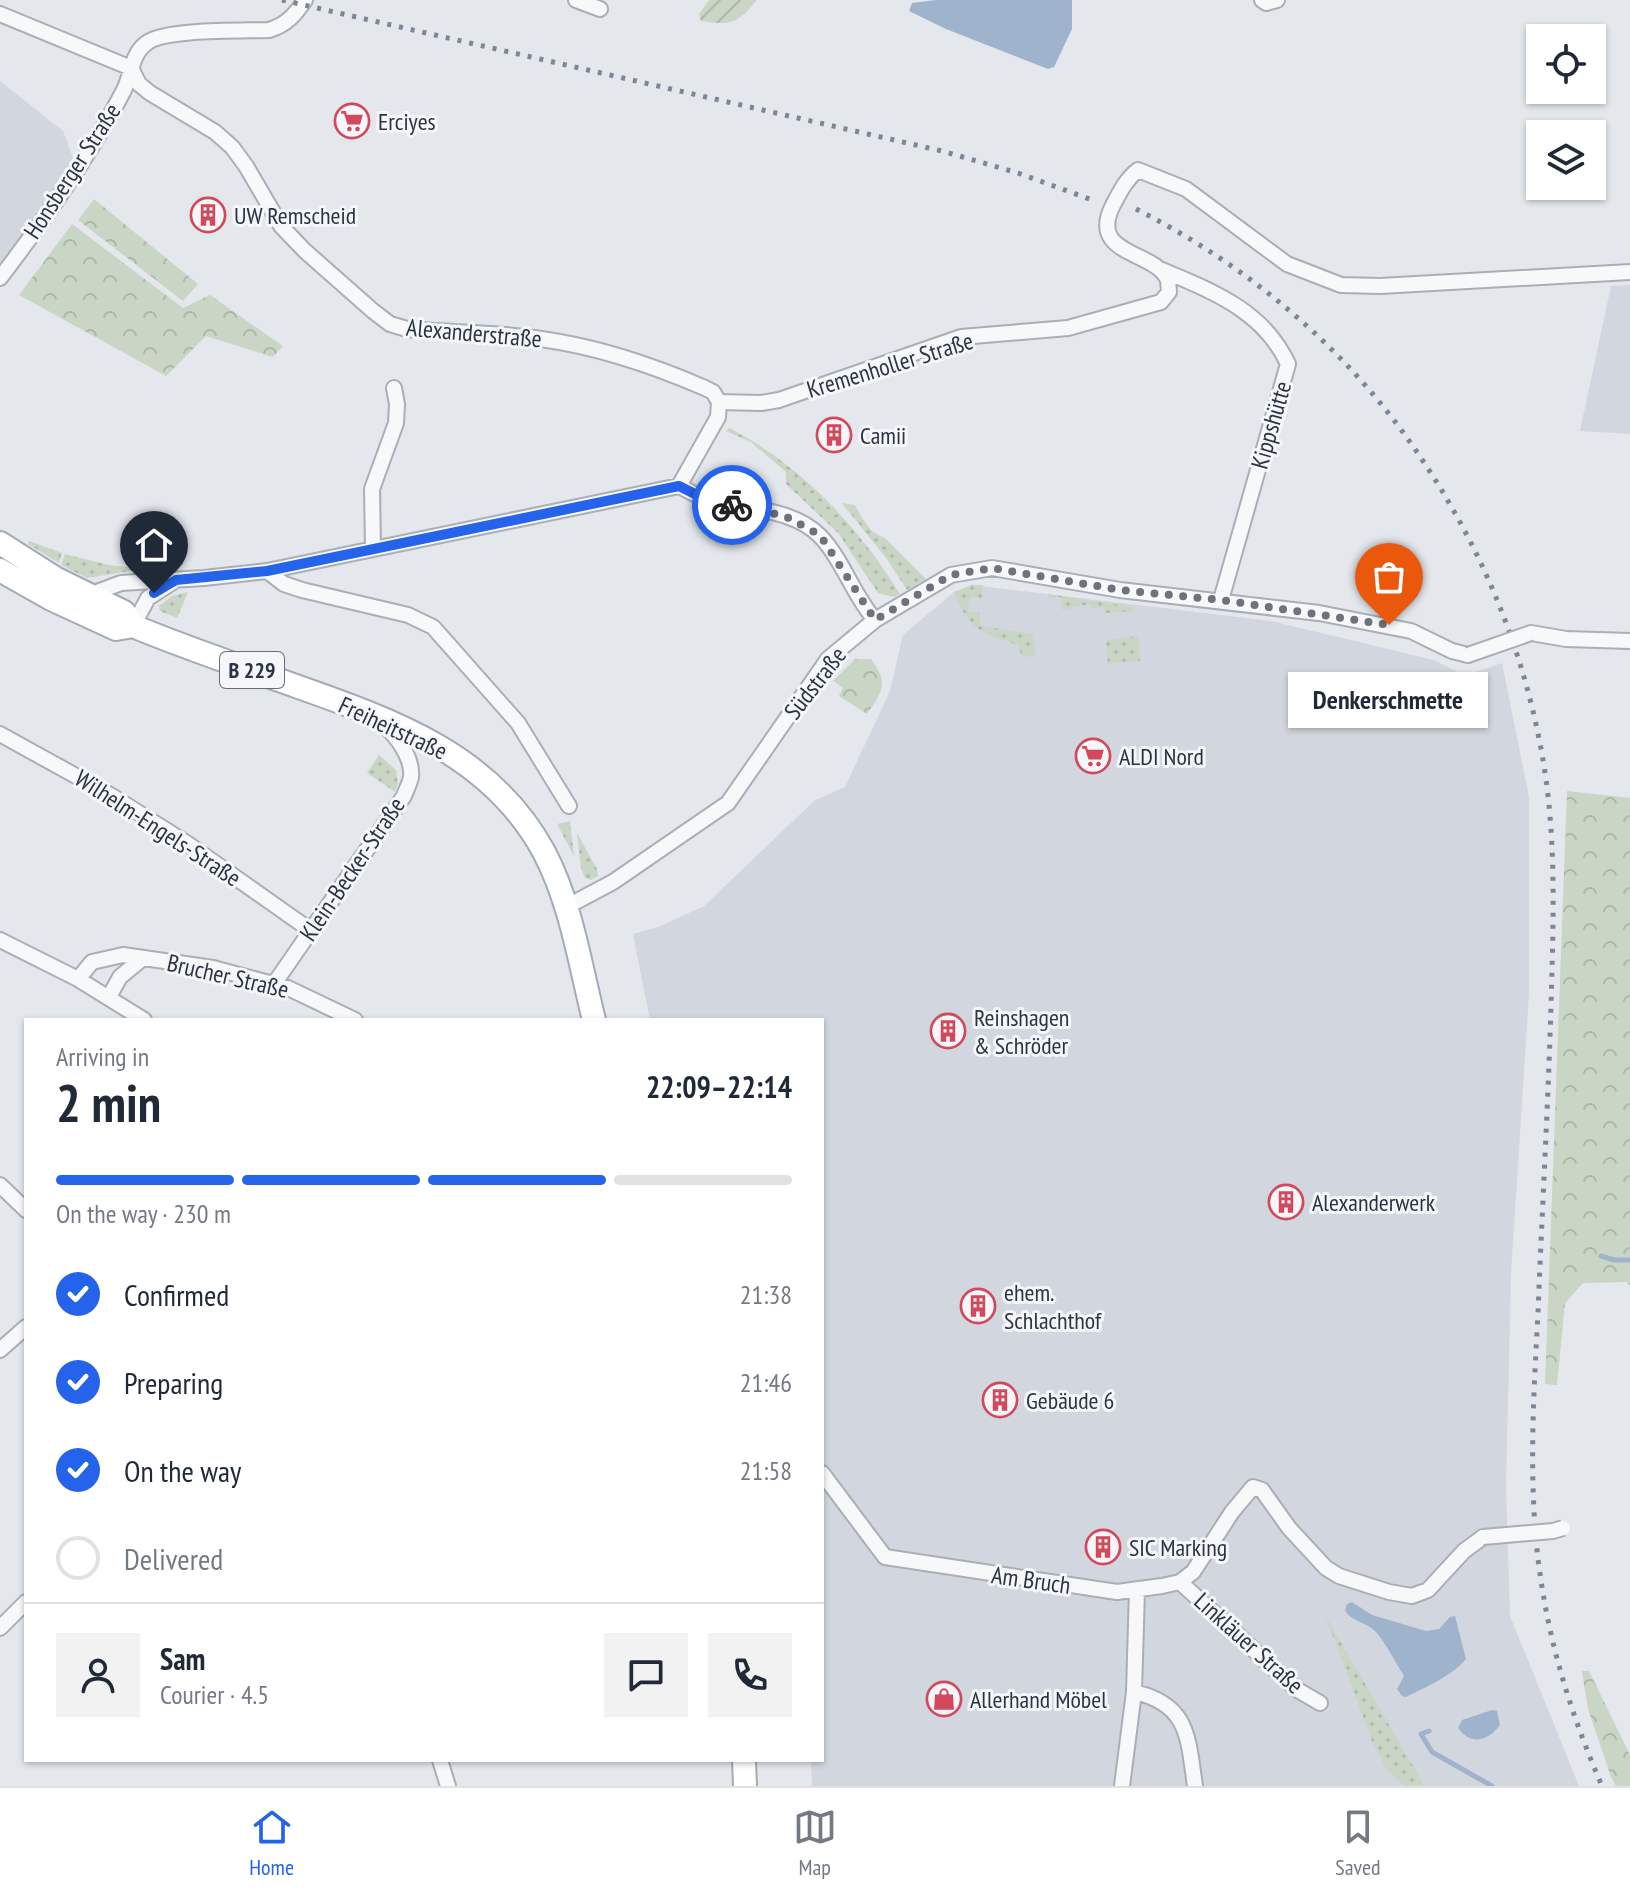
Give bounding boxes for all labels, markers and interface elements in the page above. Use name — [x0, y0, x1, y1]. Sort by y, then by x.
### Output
map controls — [1526, 24, 1606, 200]
button: locate — [1526, 24, 1606, 104]
street label: Honsberger Straße — [17, 97, 127, 245]
supermarket icon: Erciyes — [333, 102, 371, 140]
place label: Erciyes — [378, 106, 436, 137]
button: layers — [1526, 120, 1606, 200]
building icon: UW Remscheid — [189, 196, 227, 234]
place label: UW Remscheid — [234, 200, 356, 231]
street label: Alexanderstraße — [405, 312, 543, 354]
street label: Kremenholler Straße — [803, 325, 977, 405]
street label: Kippshütte — [1244, 378, 1298, 472]
building icon: Camii — [815, 416, 853, 454]
place label: Camii — [860, 420, 906, 451]
courier — [692, 465, 772, 545]
icon: bike — [710, 483, 754, 527]
pin — [120, 511, 188, 593]
icon: home — [132, 523, 176, 567]
pin — [1355, 543, 1423, 625]
icon: bag — [1367, 555, 1411, 599]
street label: Südstraße — [777, 641, 853, 725]
road number: B 229 — [220, 652, 284, 688]
callout: Denkerschmette — [1289, 673, 1489, 729]
text: Denkerschmette — [1313, 683, 1463, 716]
street label: Freiheitstraße — [334, 689, 452, 767]
supermarket icon: ALDI Nord — [1074, 737, 1112, 775]
place label: ALDI Nord — [1119, 741, 1204, 772]
street label: Wilhelm-Engels-Straße — [69, 763, 247, 893]
street label: Klein-Becker-Straße — [292, 791, 412, 947]
street label: Brucher Straße — [164, 947, 292, 1005]
place label: Reinshagen & Schröder — [974, 1002, 1069, 1061]
building icon: Reinshagen & Schröder — [929, 1012, 967, 1050]
text: Arriving in — [56, 1040, 149, 1073]
text: 22:09–22:14 — [646, 1067, 792, 1106]
text: 2 min — [56, 1069, 161, 1136]
building icon: Alexanderwerk — [1267, 1183, 1305, 1221]
place label: Alexanderwerk — [1312, 1187, 1436, 1218]
text: On the way · 230 m — [56, 1197, 231, 1230]
icon: check — [56, 1272, 100, 1316]
text: Confirmed — [124, 1275, 229, 1314]
place label: ehem. Schlachthof — [1004, 1277, 1102, 1336]
text: 21:38 — [740, 1278, 792, 1311]
building icon: ehem. Schlachthof — [959, 1287, 997, 1325]
icon: check — [56, 1360, 100, 1404]
text: Preparing — [124, 1363, 223, 1402]
text: 21:46 — [740, 1366, 792, 1399]
building icon: Gebäude 6 — [981, 1381, 1019, 1419]
place label: Gebäude 6 — [1026, 1385, 1114, 1416]
icon: check — [56, 1448, 100, 1492]
text: On the way — [124, 1451, 241, 1490]
text: 21:58 — [740, 1454, 792, 1487]
building icon: SIC Marking — [1084, 1528, 1122, 1566]
place label: SIC Marking — [1129, 1532, 1227, 1563]
text: Delivered — [124, 1539, 223, 1578]
street label: Am Bruch — [989, 1559, 1073, 1601]
street label: Linkläuer Straße — [1188, 1586, 1310, 1700]
button: person — [56, 1633, 140, 1717]
button: chat — [604, 1633, 688, 1717]
button: phone — [708, 1633, 792, 1717]
text: Sam — [160, 1639, 205, 1678]
text: Courier · 4.5 — [160, 1678, 269, 1711]
shop icon: Allerhand Möbel — [925, 1680, 963, 1718]
place label: Allerhand Möbel — [970, 1684, 1107, 1715]
tab: Home — [249, 1805, 294, 1881]
tab: Map — [793, 1805, 837, 1881]
tab: Saved — [1335, 1805, 1381, 1881]

